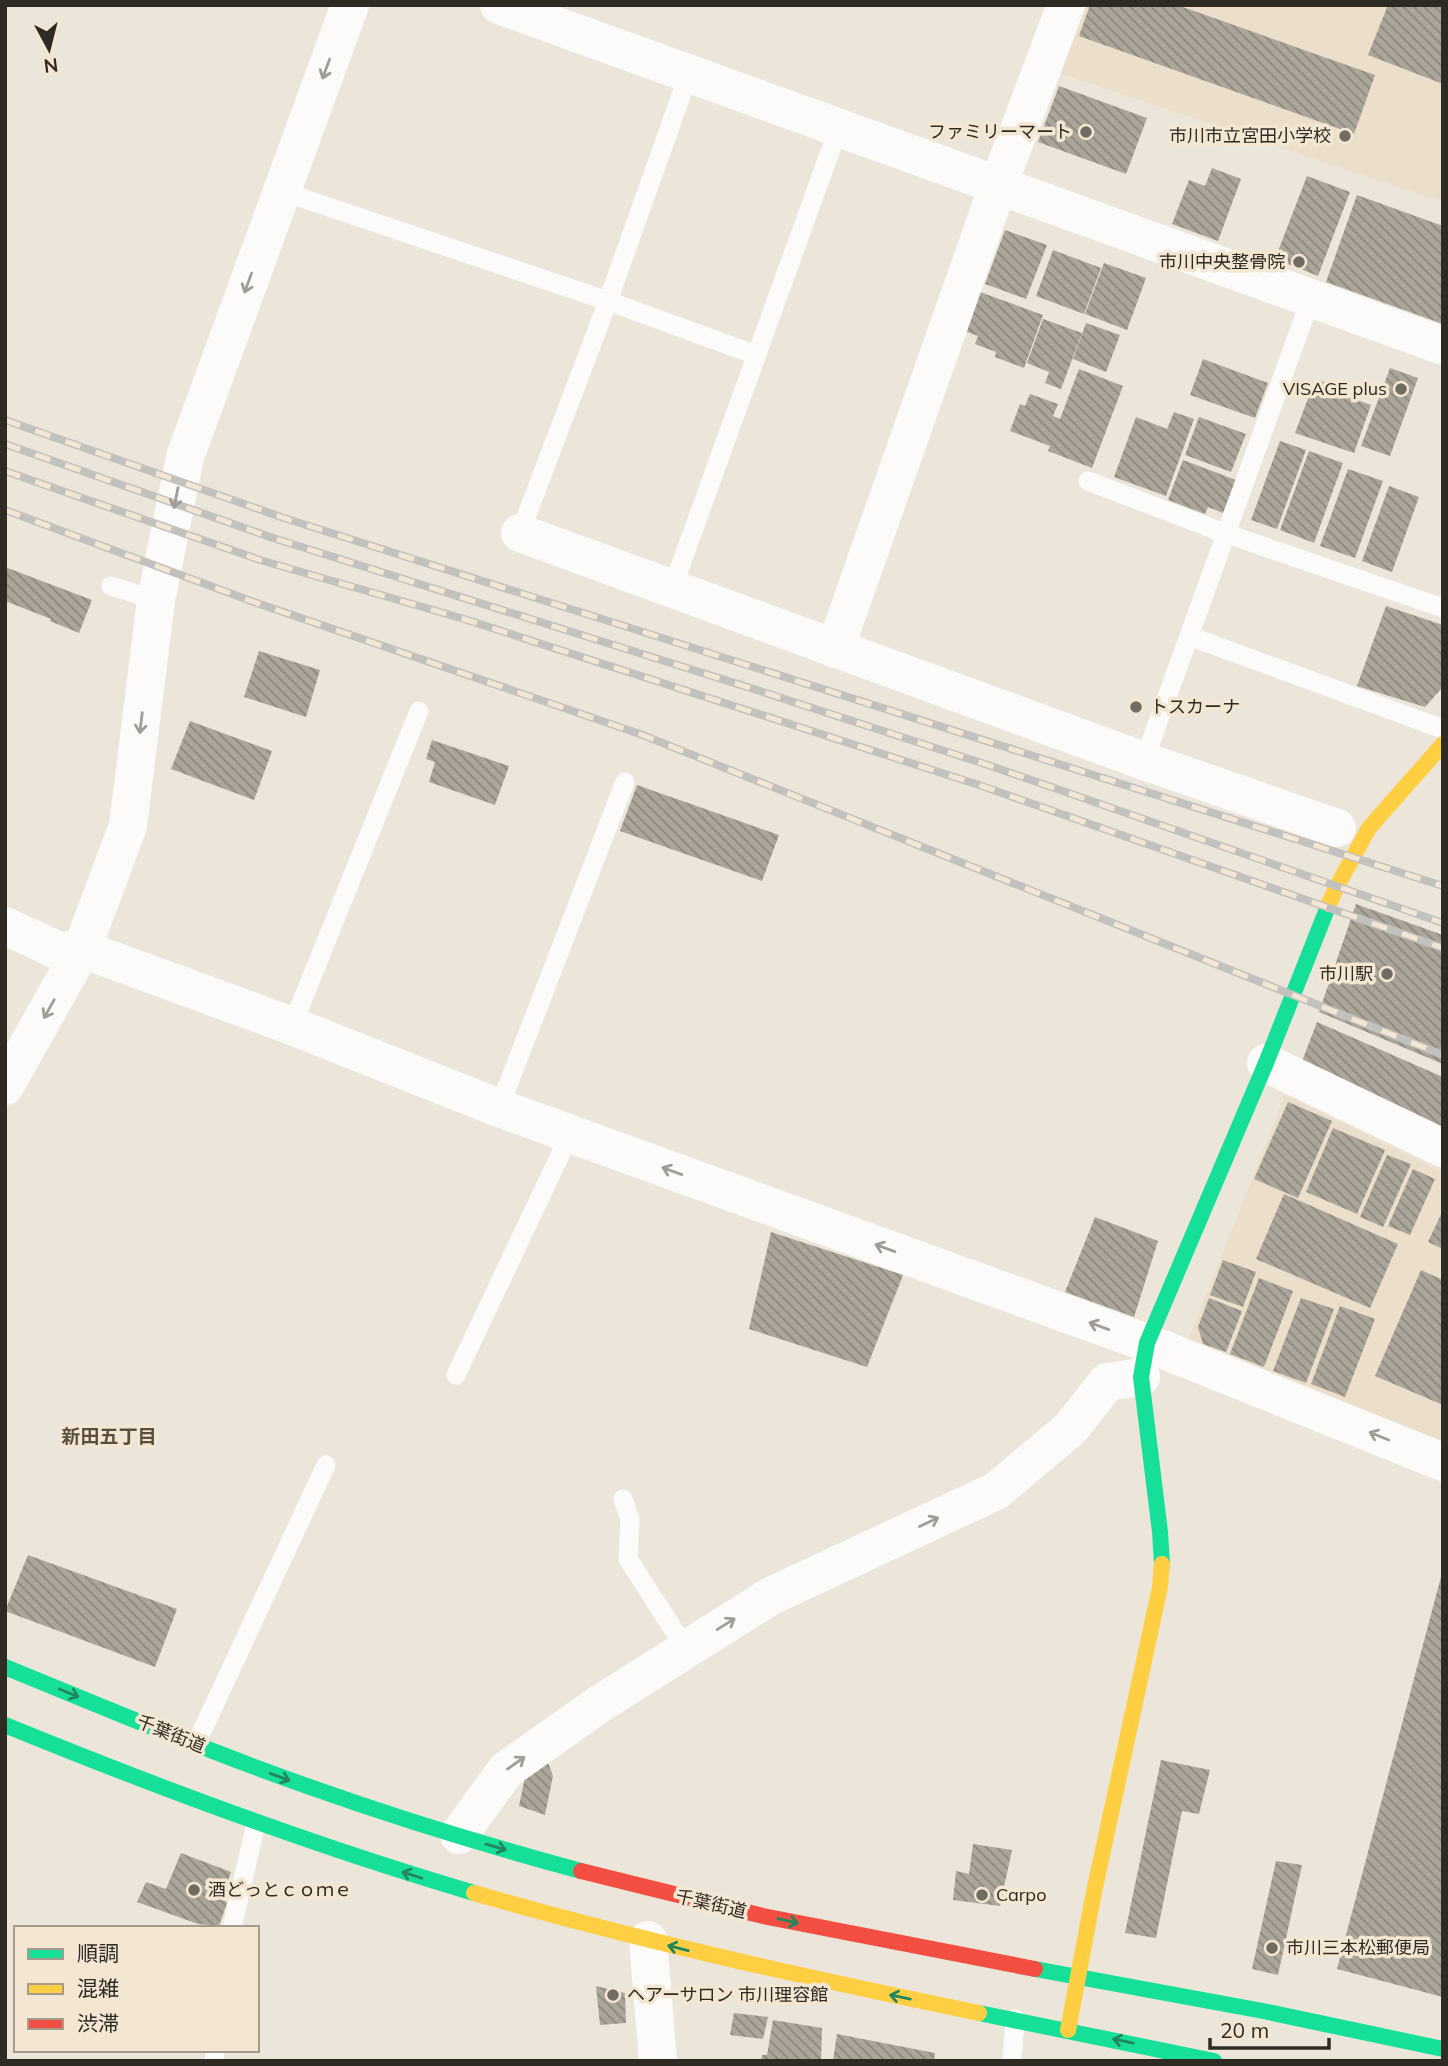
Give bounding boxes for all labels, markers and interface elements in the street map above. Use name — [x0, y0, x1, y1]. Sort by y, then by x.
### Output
north arrow — [14, 14, 84, 84]
text: N — [42, 53, 60, 79]
one-way arrow — [319, 58, 331, 80]
place label: ファミリーマート — [928, 120, 1072, 143]
marker: ファミリーマート — [1078, 124, 1094, 140]
place label: 市川市立宮田小学校 — [1169, 124, 1331, 147]
marker: 市川市立宮田小学校 — [1337, 128, 1353, 144]
place label: 市川中央整骨院 — [1159, 250, 1285, 273]
marker: 市川中央整骨院 — [1291, 254, 1307, 270]
one-way arrow — [241, 271, 253, 293]
place label: VISAGE plus — [1283, 377, 1387, 400]
marker: VISAGE plus — [1393, 381, 1409, 397]
one-way arrow — [169, 486, 183, 509]
place label: トスカーナ — [1150, 695, 1240, 718]
marker: トスカーナ — [1128, 699, 1144, 715]
one-way arrow — [134, 711, 147, 734]
place label: 市川駅 — [1319, 962, 1373, 985]
marker: 市川駅 — [1379, 966, 1395, 982]
one-way arrow — [42, 998, 56, 1018]
one-way arrow — [661, 1164, 683, 1176]
one-way arrow — [875, 1241, 897, 1254]
one-way arrow — [1089, 1319, 1111, 1331]
district label: 新田五丁目 — [61, 1424, 157, 1448]
one-way arrow — [1369, 1429, 1391, 1442]
one-way arrow — [918, 1515, 939, 1528]
one-way arrow — [716, 1617, 736, 1631]
one-way arrow — [57, 1687, 79, 1700]
street label: 千葉街道 — [134, 1709, 209, 1758]
one-way arrow — [506, 1756, 525, 1770]
one-way arrow — [269, 1771, 290, 1784]
one-way arrow — [485, 1842, 507, 1855]
one-way arrow — [401, 1868, 423, 1880]
place label: 酒どっとｃｏｍｅ — [208, 1878, 352, 1901]
marker: 酒どっとｃｏｍｅ — [186, 1882, 202, 1898]
place label: Carpo — [996, 1883, 1046, 1906]
street label: 千葉街道 — [673, 1884, 749, 1923]
marker: Carpo — [974, 1887, 990, 1903]
one-way arrow — [776, 1915, 799, 1928]
legend — [14, 1926, 259, 2052]
place label: 市川三本松郵便局 — [1286, 1936, 1430, 1959]
text: 順調 — [77, 1940, 119, 1966]
marker: 市川三本松郵便局 — [1264, 1940, 1280, 1956]
one-way arrow — [667, 1941, 690, 1954]
text: 混雑 — [77, 1975, 119, 2001]
place label: ヘアーサロン 市川理容館 — [627, 1983, 828, 2006]
marker: ヘアーサロン 市川理容館 — [605, 1987, 621, 2003]
one-way arrow — [889, 1990, 912, 2004]
scale bar — [1210, 2007, 1329, 2050]
text: 渋滞 — [77, 2010, 119, 2036]
text: 20 m — [1220, 2017, 1269, 2043]
one-way arrow — [1112, 2034, 1135, 2048]

